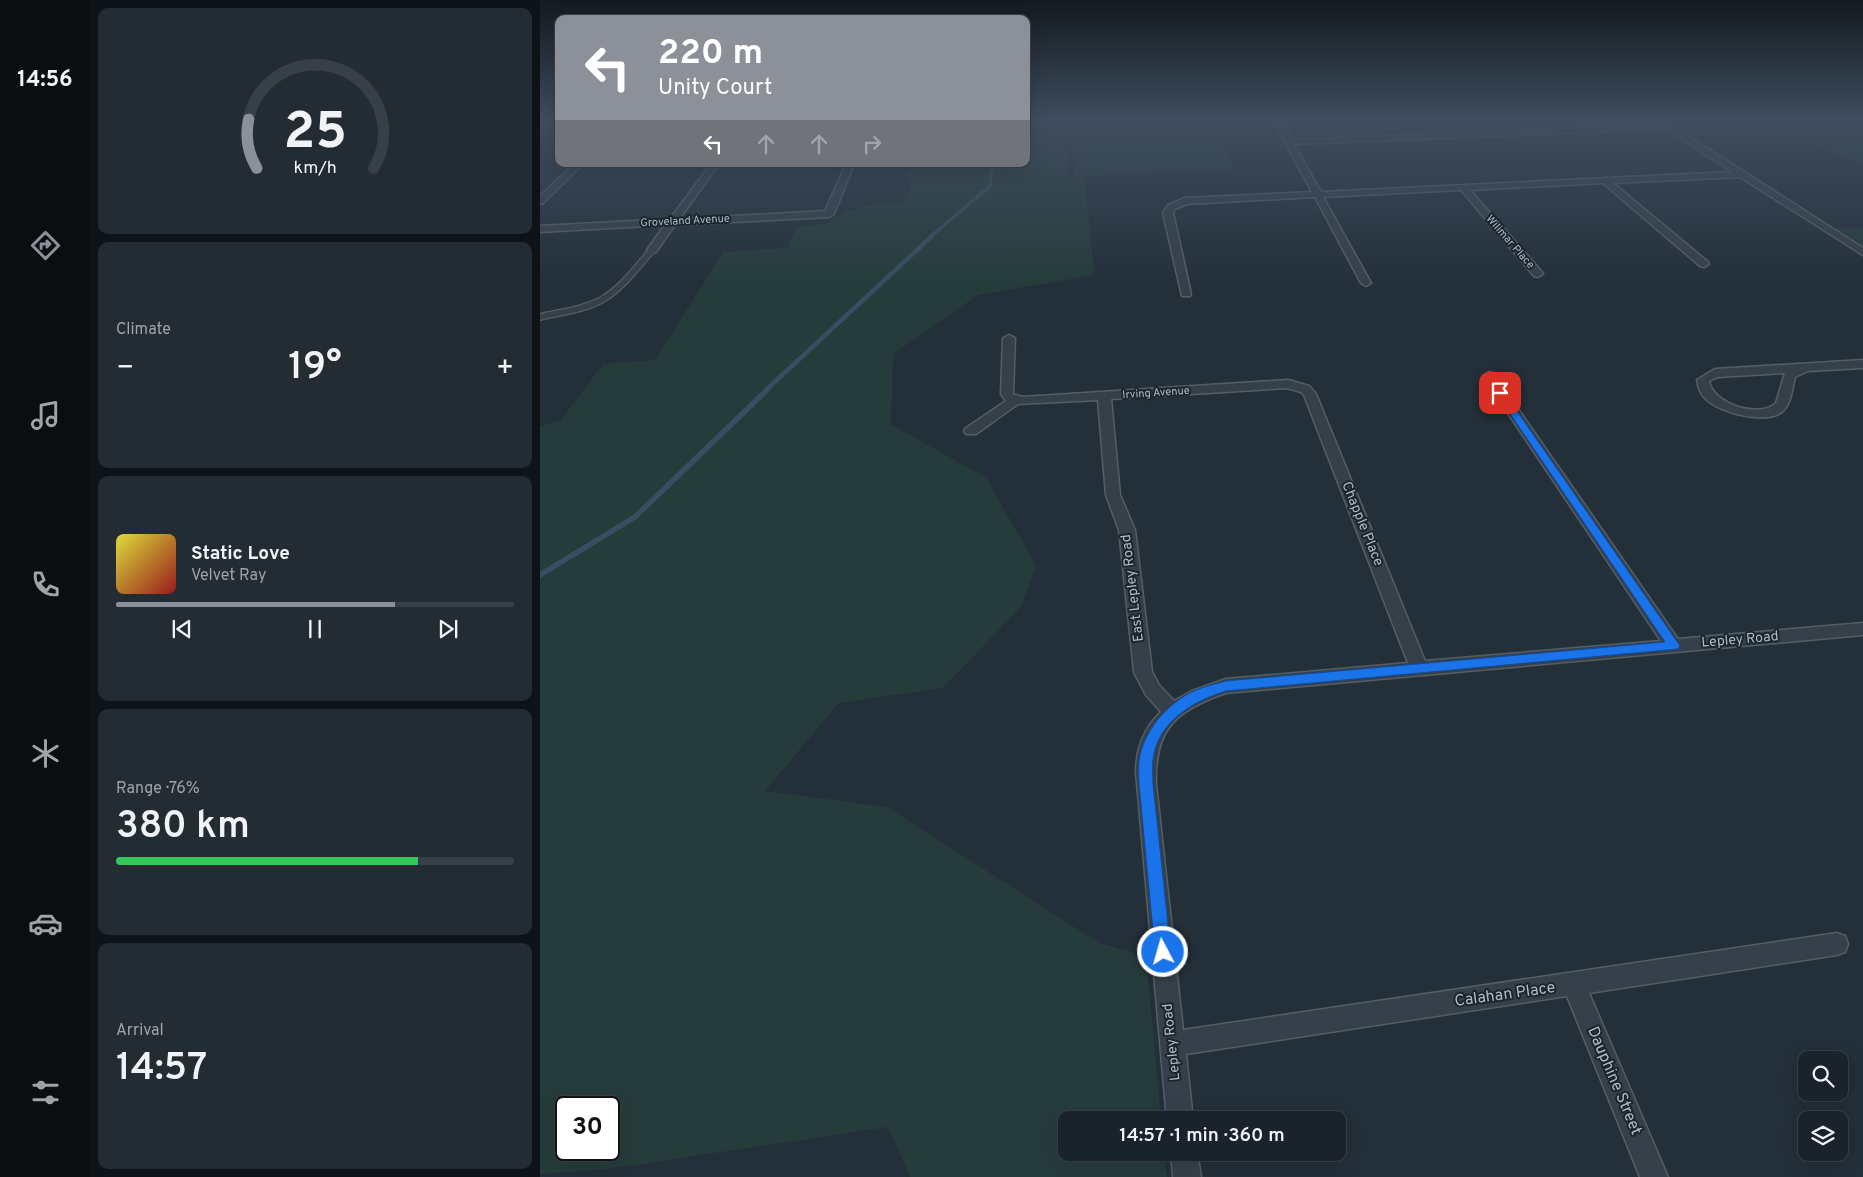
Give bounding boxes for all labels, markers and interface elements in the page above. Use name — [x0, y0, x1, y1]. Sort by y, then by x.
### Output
text: 220 m — [658, 32, 763, 76]
icon: left — [575, 35, 640, 100]
text: 14:56 — [17, 67, 73, 94]
text: Unity Court — [658, 75, 772, 102]
text: 25 — [283, 101, 347, 167]
icon: left — [699, 130, 727, 158]
icon: ahead — [752, 130, 780, 158]
icon: ahead — [805, 130, 833, 158]
icon: right — [858, 130, 886, 158]
text: km/h — [293, 157, 337, 180]
street label: Groveland Avenue — [640, 212, 730, 230]
street label: Wilimar Place — [1483, 212, 1537, 272]
icon: directions — [28, 228, 63, 263]
text: Climate — [116, 320, 171, 340]
text: 19° — [288, 344, 342, 393]
text: − — [116, 351, 134, 387]
text: + — [496, 351, 514, 387]
pin — [1479, 372, 1521, 414]
icon: arrive — [1486, 379, 1514, 407]
street label: Irving Avenue — [1122, 384, 1190, 402]
icon: music — [28, 398, 63, 433]
street label: Chapple Place — [1337, 479, 1387, 569]
street label: East Lepley Road — [1118, 533, 1148, 643]
text: Static Love — [191, 542, 290, 566]
text: Velvet Ray — [191, 566, 266, 586]
icon: phone — [28, 567, 63, 602]
icon: previous — [168, 615, 196, 643]
icon: pause — [301, 615, 329, 643]
icon: next — [434, 615, 462, 643]
street label: Lepley Road — [1701, 628, 1779, 652]
icon: climate — [28, 736, 63, 771]
text: Range · 76% — [116, 779, 200, 799]
text: 380 km — [116, 803, 250, 852]
icon: car — [28, 906, 63, 941]
position arrow — [1136, 925, 1188, 977]
street label: Calahan Place — [1453, 978, 1557, 1012]
street label: Lepley Road — [1159, 1003, 1185, 1081]
text: Arrival — [116, 1021, 164, 1041]
street label: Dauphine Street — [1582, 1024, 1646, 1138]
text: 14:57 — [116, 1045, 207, 1094]
map controls — [1798, 1051, 1848, 1161]
button: search — [1798, 1051, 1848, 1101]
icon: filters — [28, 1075, 63, 1110]
speed limit sign: 30 — [555, 1096, 620, 1161]
button: layers — [1798, 1111, 1848, 1161]
text: 14:57 · 1 min · 360 m — [1119, 1124, 1285, 1148]

